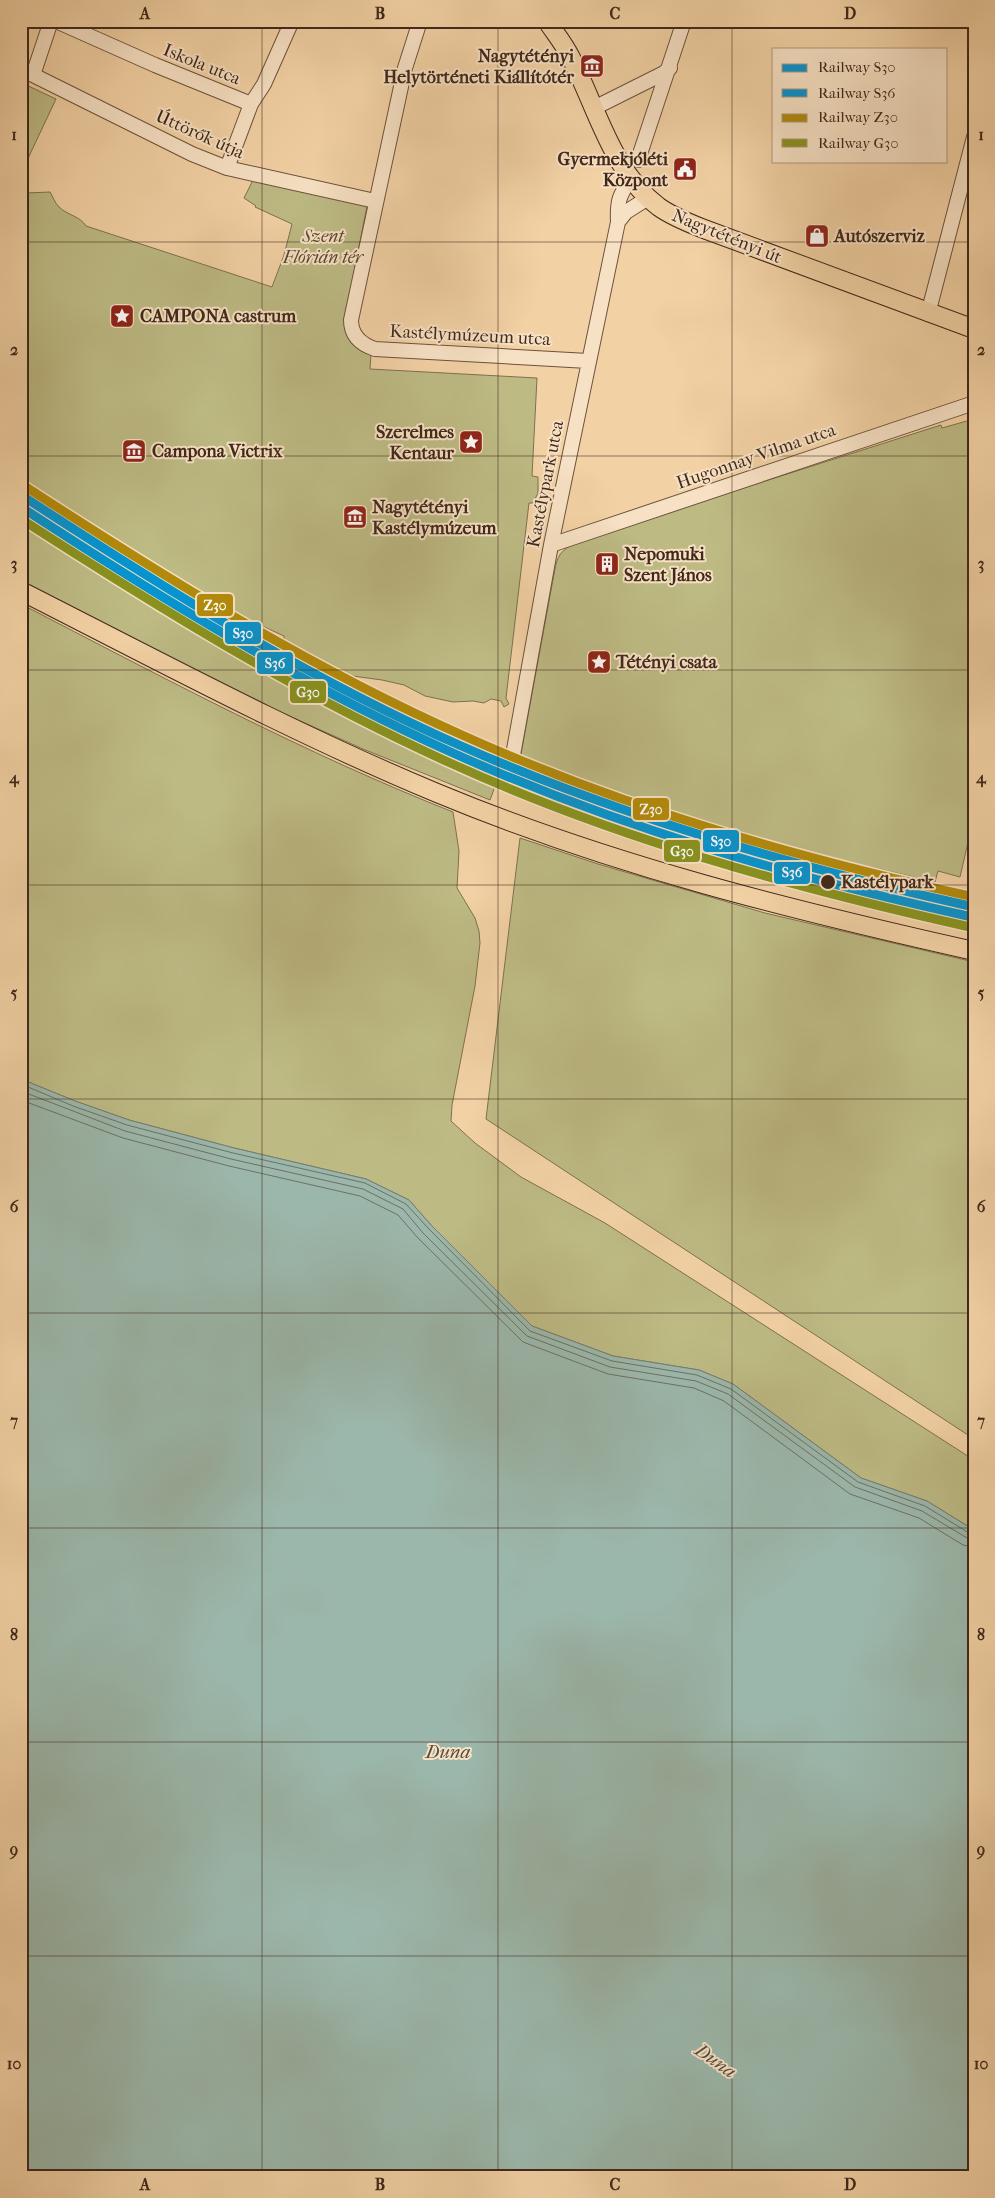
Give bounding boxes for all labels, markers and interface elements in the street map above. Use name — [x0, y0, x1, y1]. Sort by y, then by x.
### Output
text: A — [139, 4, 151, 23]
text: B — [375, 4, 385, 23]
text: C — [610, 4, 621, 23]
text: D — [844, 4, 856, 23]
street label: Iskola utca — [160, 39, 244, 90]
place label: Nagytétényi Helytörténeti Kiállítótér — [383, 46, 575, 88]
legend — [772, 48, 948, 162]
museum icon: Nagytétényi Helytörténeti Kiállítótér — [579, 53, 605, 79]
text: Railway S30 — [818, 58, 896, 76]
text: Railway S36 — [818, 84, 896, 102]
street label: Úttörők útja — [152, 105, 248, 164]
text: Railway Z30 — [818, 108, 898, 126]
text: 1 — [11, 125, 17, 144]
text: 1 — [978, 125, 984, 144]
text: Railway G30 — [818, 134, 898, 152]
place label: Gyermekjóléti Központ — [558, 149, 669, 191]
public building icon: Gyermekjóléti Központ — [672, 156, 698, 182]
street label: Nagytétényi út — [669, 205, 785, 268]
shop icon: Autószerviz — [804, 223, 830, 249]
park label: Szent Flórián tér — [282, 226, 365, 268]
place label: Autószerviz — [833, 226, 925, 247]
place icon: CAMPONA castrum — [109, 303, 135, 329]
place label: CAMPONA castrum — [140, 306, 297, 327]
street label: Kastélymúzeum utca — [389, 321, 552, 350]
text: 2 — [10, 340, 18, 359]
text: 2 — [977, 340, 985, 359]
street label: Kastélypark utca — [523, 418, 568, 550]
street label: Hugonnay Vilma utca — [674, 419, 839, 494]
place label: Szerelmes Kentaur — [376, 422, 454, 464]
place icon: Szerelmes Kentaur — [458, 429, 484, 455]
museum icon: Campona Victrix — [121, 438, 147, 464]
place label: Campona Victrix — [152, 441, 283, 462]
place label: Nagytétényi Kastélymúzeum — [372, 497, 498, 539]
museum icon: Nagytétényi Kastélymúzeum — [342, 504, 368, 530]
place label: Nepomuki Szent János — [624, 544, 712, 586]
building icon: Nepomuki Szent János — [594, 551, 620, 577]
text: 3 — [11, 554, 17, 574]
text: 3 — [978, 554, 984, 574]
line badge: Z30 — [196, 593, 234, 617]
text: Z30 — [204, 597, 227, 614]
line badge: S30 — [224, 621, 262, 645]
text: S30 — [233, 625, 254, 642]
place icon: Tétényi csata — [586, 649, 612, 675]
line badge: S36 — [256, 651, 294, 675]
place label: Tétényi csata — [615, 652, 718, 673]
text: S36 — [265, 655, 286, 672]
line badge: G30 — [289, 680, 327, 704]
text: G30 — [296, 684, 320, 701]
text: 4 — [8, 768, 20, 788]
text: 4 — [975, 768, 987, 788]
line badge: Z30 — [632, 797, 670, 821]
text: Z30 — [640, 801, 663, 818]
line badge: S30 — [702, 829, 740, 853]
text: S30 — [711, 833, 732, 850]
line badge: G30 — [663, 839, 701, 863]
text: G30 — [670, 843, 694, 860]
line badge: S36 — [773, 861, 811, 885]
text: S36 — [782, 864, 803, 881]
place label: Kastélypark — [841, 872, 934, 893]
marker: Kastélypark — [819, 873, 837, 891]
text: 5 — [11, 983, 18, 1002]
text: 5 — [978, 983, 985, 1002]
text: 6 — [10, 1197, 19, 1216]
text: 6 — [977, 1197, 986, 1216]
text: 7 — [9, 1411, 18, 1430]
text: 7 — [976, 1411, 985, 1430]
text: 8 — [10, 1625, 18, 1644]
text: 8 — [977, 1625, 985, 1644]
water label: Duna — [424, 1741, 470, 1763]
text: 9 — [9, 1840, 18, 1860]
text: 9 — [976, 1840, 985, 1860]
water label: Duna — [689, 2038, 740, 2083]
text: 10 — [7, 2054, 21, 2073]
text: 10 — [974, 2054, 988, 2073]
text: A — [139, 2175, 151, 2194]
text: B — [375, 2175, 385, 2194]
text: C — [610, 2175, 621, 2194]
text: D — [844, 2175, 856, 2194]

